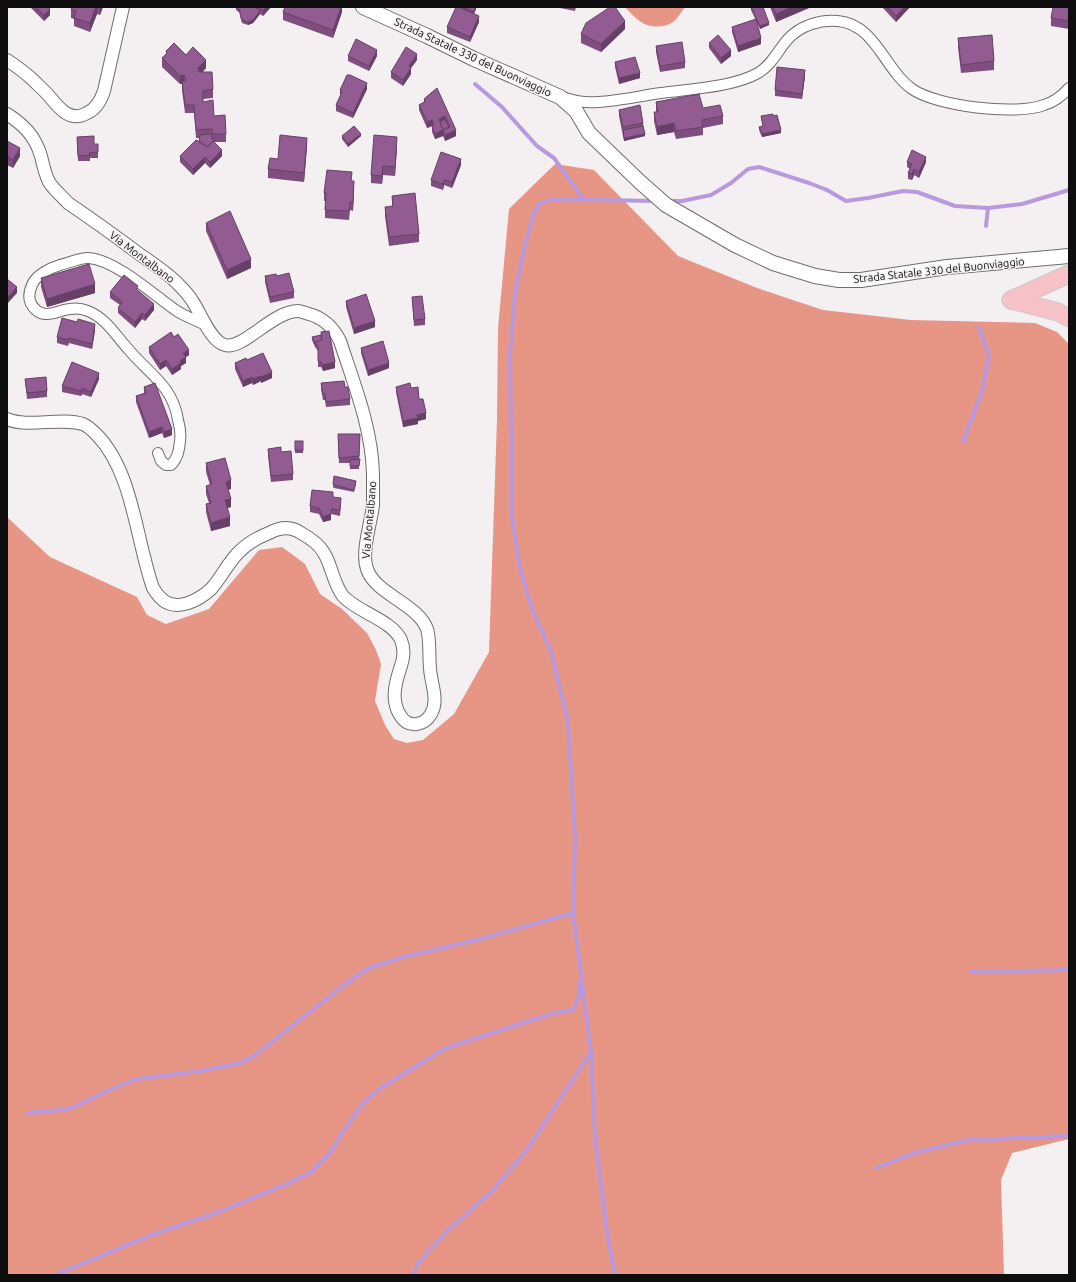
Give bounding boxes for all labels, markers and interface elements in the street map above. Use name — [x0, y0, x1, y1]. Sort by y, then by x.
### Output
street label: Strada Statale 330 del Buonviaggio — [392, 15, 554, 99]
street label: Via Montalbano — [107, 229, 177, 285]
street label: Strada Statale 330 del Buonviaggio — [853, 255, 1025, 285]
street label: Via Montalbano — [360, 481, 378, 559]

